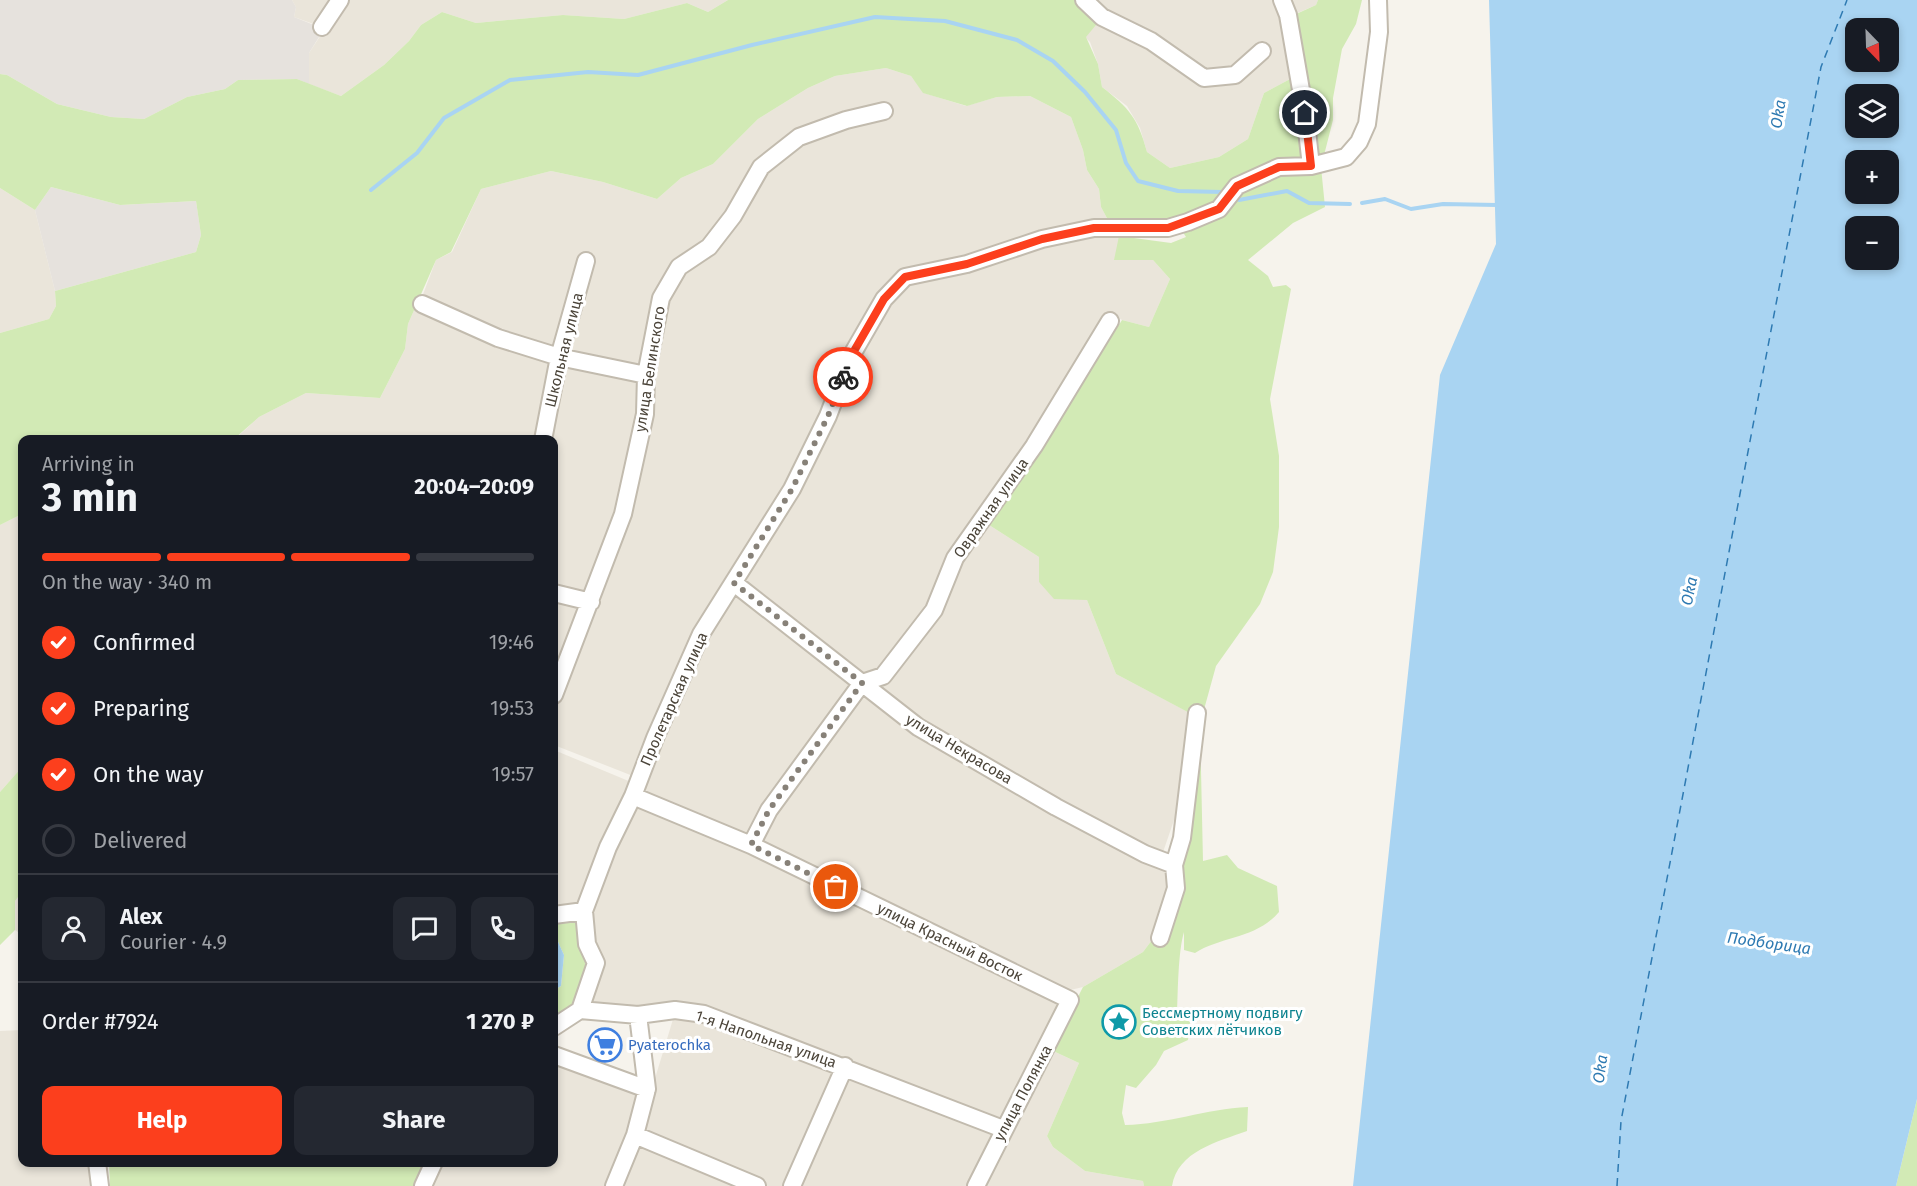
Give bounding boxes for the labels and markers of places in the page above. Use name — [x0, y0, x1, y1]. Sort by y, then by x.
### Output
pin — [1279, 87, 1330, 138]
pin — [810, 861, 861, 912]
place icon: Бессмертному подвигу Советских лётчиков — [1101, 1004, 1137, 1040]
place label: Бессмертному подвигу Советских лётчиков — [1142, 1004, 1303, 1039]
supermarket icon: Pyaterochka — [587, 1027, 623, 1063]
place label: Pyaterochka — [628, 1036, 711, 1054]

